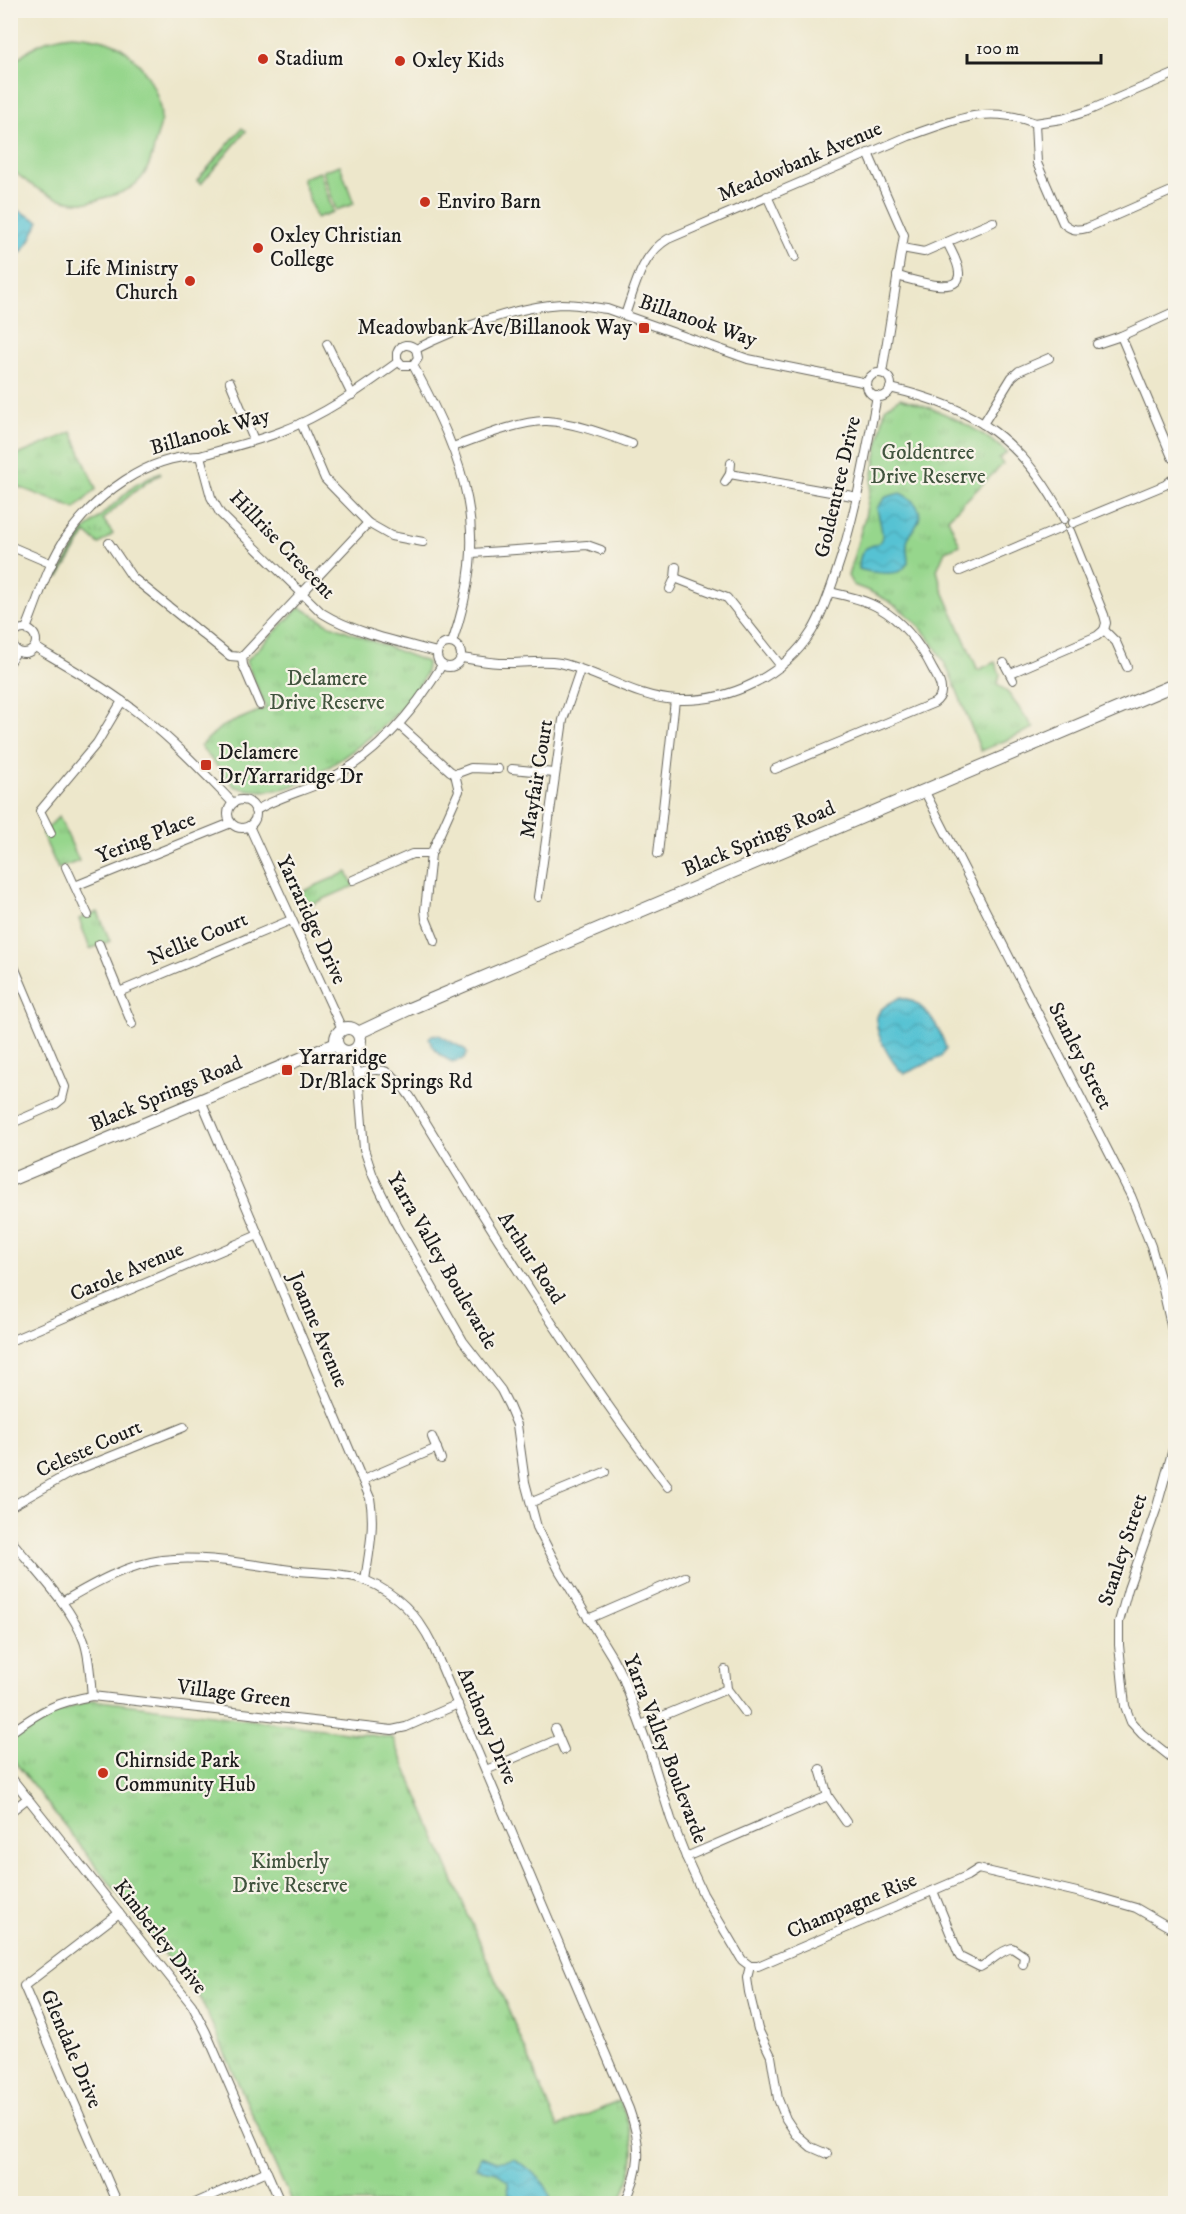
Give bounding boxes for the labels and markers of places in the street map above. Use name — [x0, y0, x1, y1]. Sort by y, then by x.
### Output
place label: Stadium — [275, 46, 344, 72]
place label: Oxley Kids — [412, 48, 504, 74]
marker: Stadium — [256, 52, 270, 66]
marker: Oxley Kids — [393, 54, 407, 68]
place label: Enviro Barn — [437, 189, 541, 215]
marker: Enviro Barn — [418, 195, 432, 209]
place label: Oxley Christian College — [270, 223, 402, 273]
marker: Oxley Christian College — [251, 241, 265, 255]
place label: Life Ministry Church — [65, 256, 179, 306]
marker: Life Ministry Church — [183, 274, 197, 288]
place label: Meadowbank Ave/Billanook Way — [357, 315, 633, 341]
marker: Meadowbank Ave/Billanook Way — [637, 321, 651, 335]
place label: Delamere Dr/Yarraridge Dr — [218, 740, 363, 790]
marker: Delamere Dr/Yarraridge Dr — [199, 758, 213, 772]
place label: Yarraridge Dr/Black Springs Rd — [299, 1045, 473, 1095]
marker: Yarraridge Dr/Black Springs Rd — [280, 1063, 294, 1077]
place label: Chirnside Park Community Hub — [115, 1748, 256, 1798]
marker: Chirnside Park Community Hub — [96, 1766, 110, 1780]

